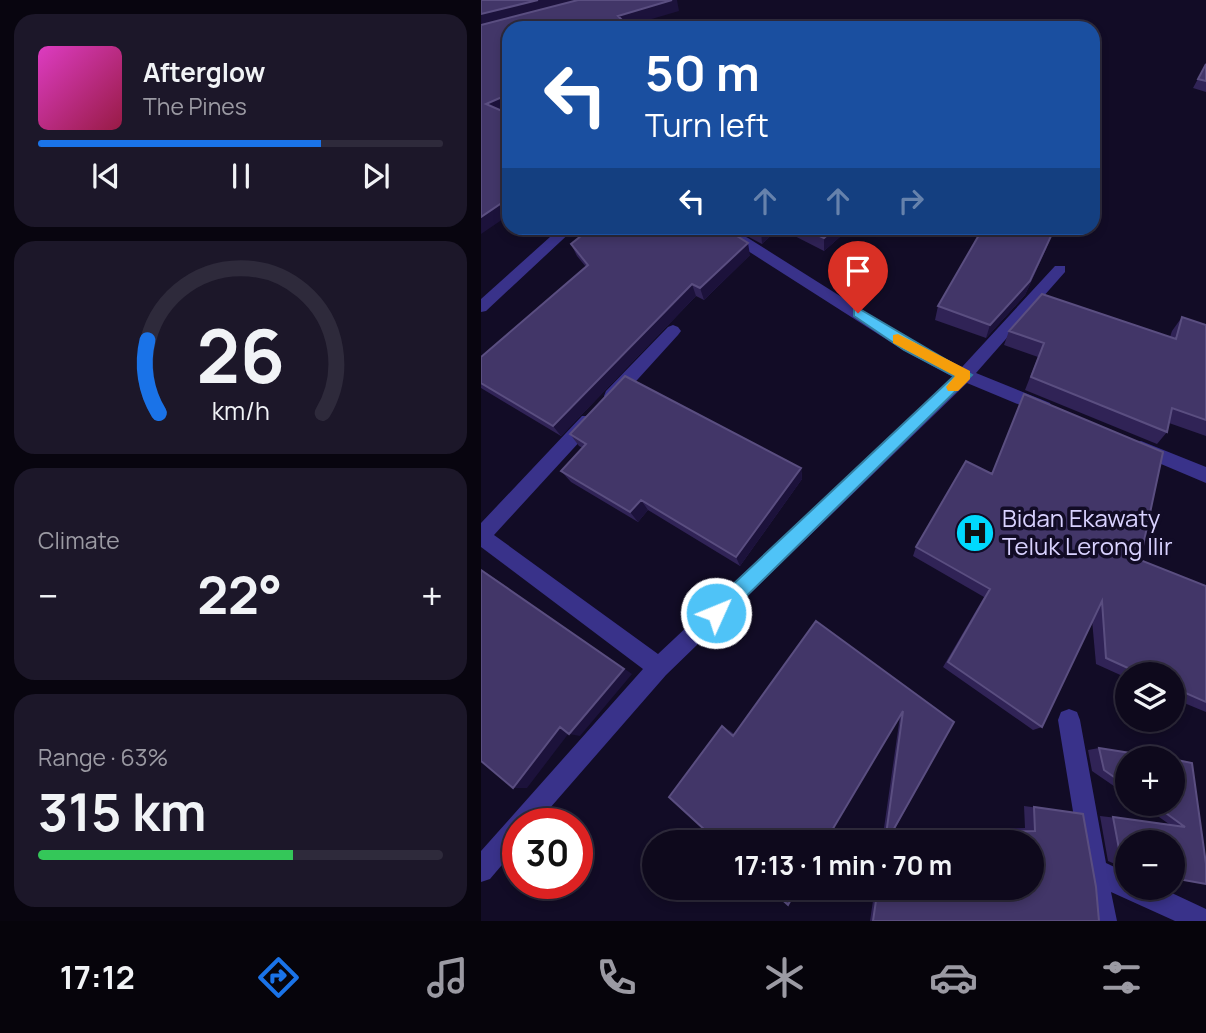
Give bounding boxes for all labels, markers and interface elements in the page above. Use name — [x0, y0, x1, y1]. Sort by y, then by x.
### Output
text: 50 m — [645, 39, 760, 106]
icon: left — [530, 49, 621, 140]
text: Afterglow — [143, 54, 265, 90]
text: The Pines — [143, 90, 247, 122]
text: Turn left — [645, 103, 769, 147]
icon: previous — [87, 157, 125, 195]
icon: pause — [222, 157, 260, 195]
icon: next — [357, 157, 395, 195]
icon: left — [673, 182, 711, 220]
icon: ahead — [746, 182, 784, 220]
icon: ahead — [819, 182, 857, 220]
icon: right — [892, 182, 930, 220]
pin — [828, 241, 888, 313]
icon: arrive — [839, 252, 877, 290]
text: 26 — [196, 306, 285, 406]
text: km/h — [211, 393, 270, 428]
place label: Bidan Ekawaty Teluk Lerong Ilir — [1002, 501, 1173, 562]
hospital icon: Bidan Ekawaty Teluk Lerong Ilir — [954, 512, 996, 554]
text: Climate — [38, 524, 120, 556]
text: 22° — [197, 559, 282, 630]
text: − — [38, 569, 59, 621]
text: + — [421, 569, 443, 621]
position arrow — [679, 576, 753, 650]
map controls — [1115, 662, 1185, 900]
button: layers — [1115, 662, 1185, 732]
text: Range · 63% — [38, 741, 168, 773]
button: + — [1115, 746, 1185, 816]
text: 315 km — [38, 776, 207, 847]
speed limit sign: 30 — [502, 808, 593, 899]
button: − — [1115, 830, 1185, 900]
text: 17:13 · 1 min · 70 m — [734, 847, 952, 883]
icon: directions — [254, 953, 303, 1002]
icon: music — [423, 953, 472, 1002]
icon: phone — [592, 953, 641, 1002]
icon: climate — [760, 953, 809, 1002]
icon: car — [929, 953, 978, 1002]
icon: filters — [1097, 953, 1146, 1002]
text: 17:12 — [60, 955, 135, 999]

